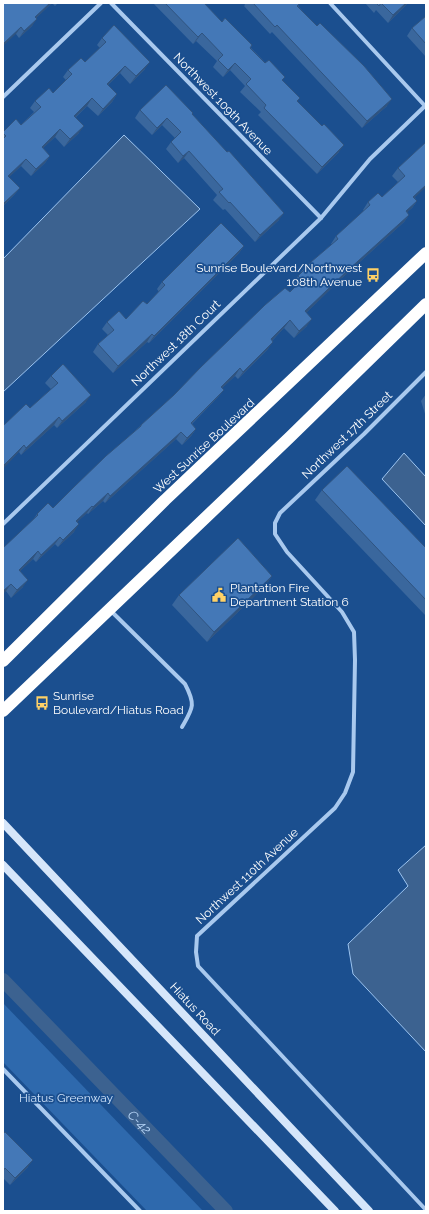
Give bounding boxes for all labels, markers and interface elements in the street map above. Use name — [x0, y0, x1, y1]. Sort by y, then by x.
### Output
street label: Northwest 109th Avenue — [171, 50, 275, 158]
place label: Sunrise Boulevard/Northwest 108th Avenue — [196, 261, 362, 289]
bus stop icon: Sunrise Boulevard/Northwest 108th Avenue — [365, 267, 381, 283]
street label: Northwest 18th Court — [129, 297, 223, 389]
street label: Northwest 17th Street — [299, 388, 395, 482]
street label: West Sunrise Boulevard — [151, 396, 257, 496]
place label: Plantation Fire Department Station 6 — [230, 581, 349, 609]
public building icon: Plantation Fire Department Station 6 — [211, 587, 227, 603]
place label: Sunrise Boulevard/Hiatus Road — [53, 689, 184, 717]
bus stop icon: Sunrise Boulevard/Hiatus Road — [34, 695, 50, 711]
street label: Northwest 110th Avenue — [193, 825, 301, 927]
street label: Hiatus Road — [167, 980, 223, 1038]
park label: Hiatus Greenway — [19, 1091, 113, 1105]
water label: C-42 — [125, 1107, 155, 1137]

